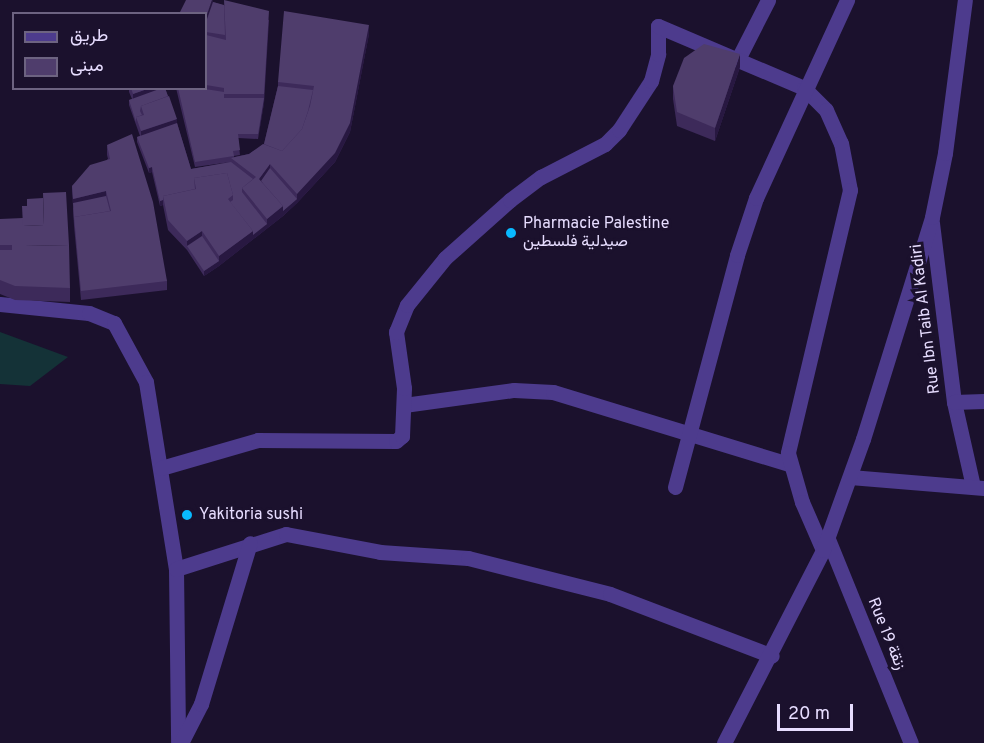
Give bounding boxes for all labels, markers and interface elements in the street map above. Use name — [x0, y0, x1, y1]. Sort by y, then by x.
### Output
legend — [12, 12, 207, 90]
text: طريق — [70, 25, 108, 48]
text: مبنى — [70, 55, 104, 78]
place label: Pharmacie Palestine صيدلية فلسطين — [523, 214, 669, 252]
marker: Pharmacie Palestine صيدلية فلسطين — [504, 226, 518, 240]
street label: Rue Ibn Taib Al Kadiri — [907, 242, 945, 396]
place label: Yakitoria sushi — [199, 505, 303, 525]
marker: Yakitoria sushi — [180, 508, 194, 522]
street label: Rue 19 زنقة — [863, 595, 909, 673]
scale bar — [780, 692, 856, 730]
text: 20 m — [788, 703, 830, 726]

